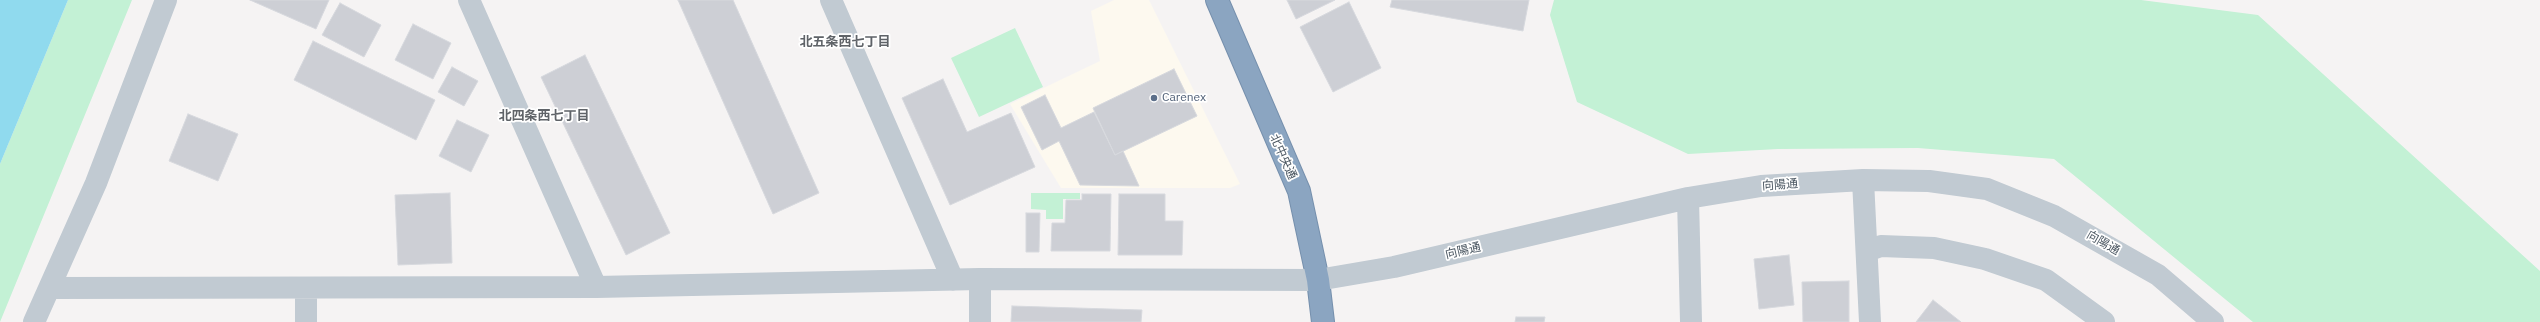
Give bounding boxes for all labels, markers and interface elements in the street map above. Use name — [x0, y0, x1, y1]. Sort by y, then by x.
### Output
district label: 北五条西七丁目 — [800, 34, 890, 50]
place label: Carenex — [1162, 91, 1206, 105]
marker: Carenex — [1149, 93, 1159, 103]
district label: 北四条西七丁目 — [499, 108, 589, 124]
street label: 北中央通 — [1267, 132, 1299, 182]
street label: 向陽通 — [1762, 177, 1798, 193]
street label: 向陽通 — [2084, 228, 2122, 258]
street label: 向陽通 — [1444, 240, 1482, 262]

